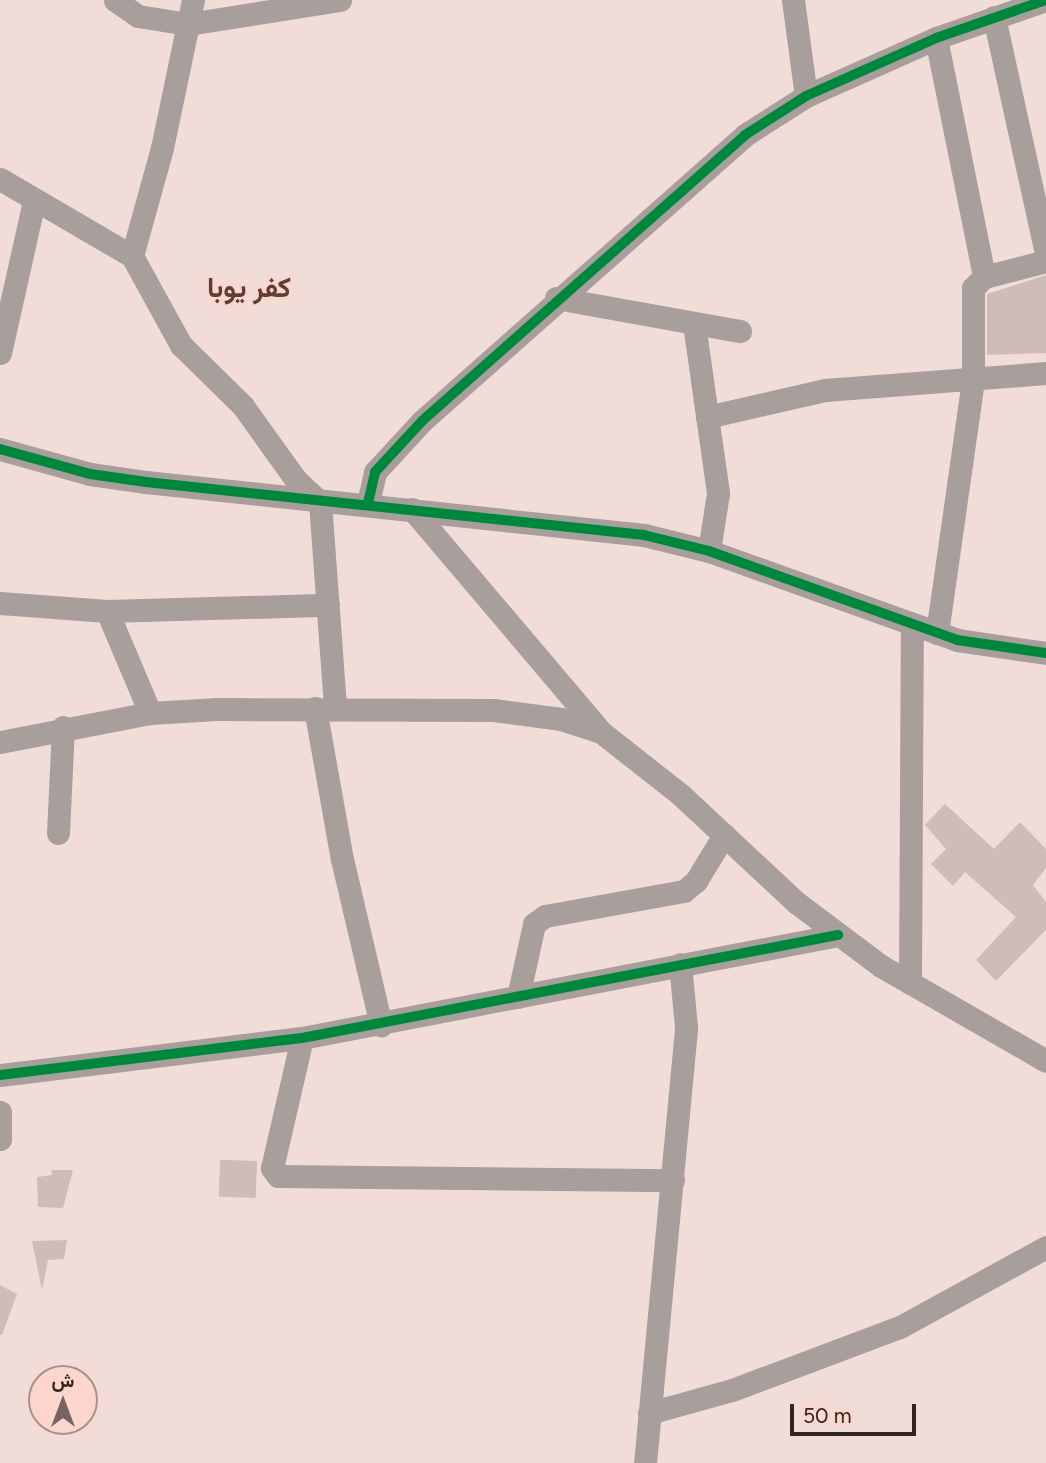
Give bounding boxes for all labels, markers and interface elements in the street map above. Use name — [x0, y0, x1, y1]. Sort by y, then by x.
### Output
district label: كفر يوبا — [207, 270, 291, 304]
north arrow — [28, 1365, 98, 1435]
text: ش — [52, 1369, 74, 1392]
scale bar — [794, 1390, 920, 1434]
text: 50 m — [803, 1403, 852, 1428]

